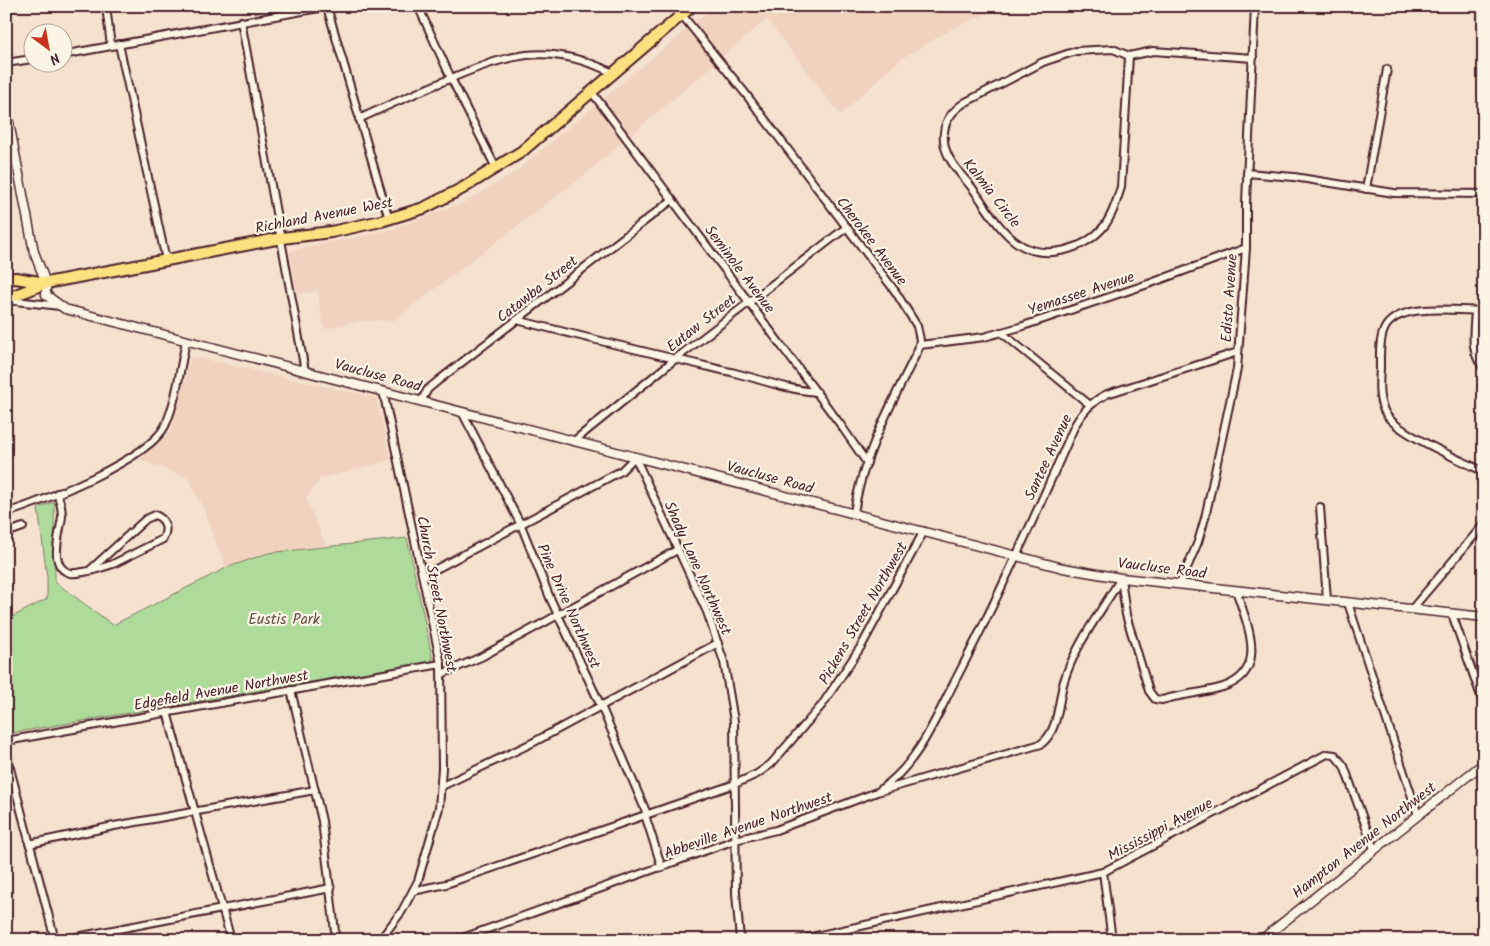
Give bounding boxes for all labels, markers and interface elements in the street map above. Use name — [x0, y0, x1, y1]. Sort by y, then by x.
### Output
north arrow — [22, 22, 72, 72]
text: N — [45, 47, 64, 70]
street label: Kalmia Circle — [956, 154, 1026, 234]
street label: Richland Avenue West — [253, 191, 395, 241]
street label: Cherokee Avenue — [830, 192, 913, 291]
street label: Seminole Avenue — [698, 220, 781, 319]
street label: Catawba Street — [492, 250, 584, 329]
street label: Edisto Avenue — [1215, 253, 1245, 343]
street label: Yemassee Avenue — [1025, 265, 1138, 322]
street label: Eutaw Street — [662, 289, 742, 359]
street label: Vaucluse Road — [332, 353, 424, 399]
street label: Santee Avenue — [1018, 410, 1079, 504]
street label: Vaucluse Road — [724, 455, 816, 501]
street label: Shady Lane Northwest — [657, 498, 737, 639]
street label: Church Street Northwest — [409, 514, 463, 675]
street label: Pickens Street Northwest — [813, 537, 915, 689]
street label: Pine Drive Northwest — [530, 540, 606, 673]
street label: Vaucluse Road — [1116, 552, 1208, 586]
park label: Eustis Park — [248, 608, 321, 632]
street label: Edgefield Avenue Northwest — [132, 664, 311, 718]
street label: Hampton Avenue Northwest — [1287, 776, 1442, 905]
street label: Abbeville Avenue Northwest — [661, 786, 836, 866]
street label: Mississippi Avenue — [1104, 792, 1218, 868]

